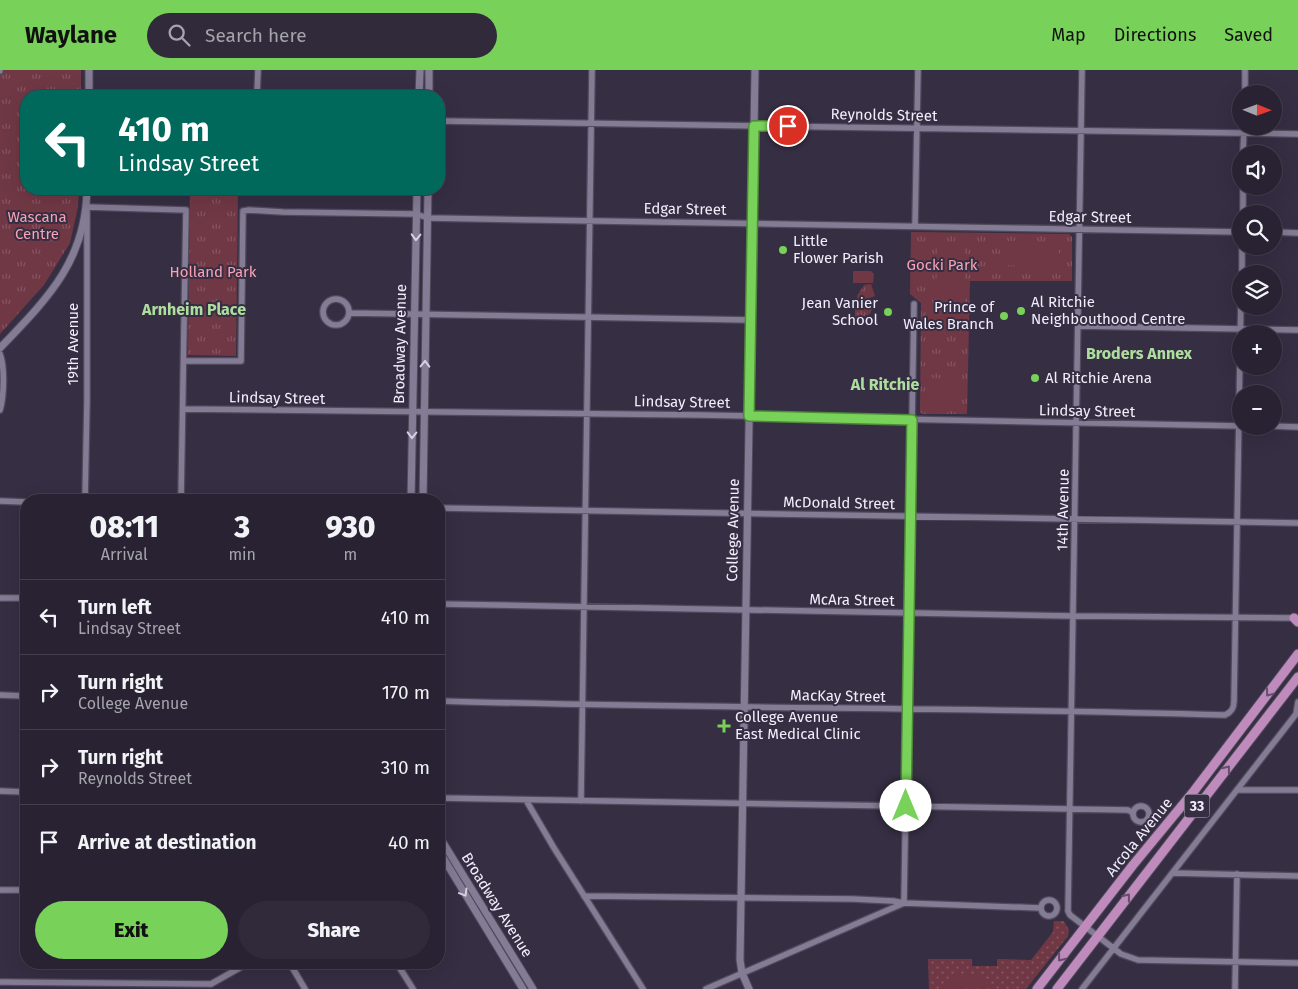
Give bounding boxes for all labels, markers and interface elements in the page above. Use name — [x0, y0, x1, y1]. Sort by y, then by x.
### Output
search box — [147, 13, 497, 58]
text: Waylane — [25, 21, 117, 49]
icon: search — [165, 21, 193, 49]
text: Search here — [205, 24, 307, 47]
text: Map — [1051, 24, 1086, 46]
text: Directions — [1114, 24, 1196, 46]
text: Saved — [1224, 24, 1273, 46]
north arrow — [1232, 85, 1282, 135]
map controls — [1232, 85, 1282, 435]
pin — [767, 105, 809, 147]
street label: Reynolds Street — [830, 105, 938, 125]
text: 410 m — [118, 108, 210, 150]
icon: left — [35, 110, 100, 175]
icon: arrive — [774, 112, 802, 140]
button: sound — [1232, 145, 1282, 195]
text: Lindsay Street — [118, 150, 259, 177]
street label: Edgar Street — [643, 199, 727, 219]
button: search — [1232, 205, 1282, 255]
street label: Edgar Street — [1048, 207, 1132, 227]
park label: Wascana Centre — [7, 208, 67, 243]
place label: Little Flower Parish — [793, 232, 884, 267]
one-way arrow — [411, 234, 421, 242]
marker: Little Flower Parish — [777, 244, 789, 256]
park label: Gocki Park — [907, 256, 978, 274]
park label: Holland Park — [169, 263, 257, 281]
button: layers — [1232, 265, 1282, 315]
street label: Broadway Avenue — [390, 284, 410, 404]
place label: Al Ritchie Neighbouthood Centre — [1031, 293, 1185, 328]
place label: Jean Vanier School — [802, 294, 879, 329]
place label: Prince of Wales Branch — [903, 298, 995, 333]
district label: Arnheim Place — [141, 300, 246, 319]
street label: 19th Avenue — [64, 303, 82, 385]
marker: Al Ritchie Neighbouthood Centre — [1015, 305, 1027, 317]
marker: Jean Vanier School — [882, 306, 894, 318]
marker: Prince of Wales Branch — [998, 310, 1010, 322]
button: + — [1232, 325, 1282, 375]
district label: Broders Annex — [1086, 344, 1193, 363]
one-way arrow — [420, 360, 430, 368]
place label: Al Ritchie Arena — [1045, 369, 1152, 387]
marker: Al Ritchie Arena — [1029, 372, 1041, 384]
district label: Al Ritchie — [850, 375, 919, 394]
button: − — [1232, 385, 1282, 435]
street label: Lindsay Street — [229, 388, 326, 408]
street label: Lindsay Street — [634, 392, 731, 412]
street label: Lindsay Street — [1039, 401, 1136, 421]
one-way arrow — [407, 432, 417, 439]
street label: 14th Avenue — [1053, 469, 1073, 551]
street label: College Avenue — [723, 478, 743, 582]
street label: McDonald Street — [783, 493, 896, 513]
text: 08:11 — [89, 509, 159, 545]
text: 3 — [234, 509, 250, 545]
text: 930 — [325, 509, 376, 545]
text: Arrival — [101, 545, 148, 564]
text: min — [228, 545, 256, 564]
text: m — [344, 545, 357, 564]
street label: McAra Street — [809, 590, 896, 610]
text: Turn left — [78, 596, 152, 619]
icon: left — [35, 603, 63, 631]
text: 410 m — [381, 606, 430, 629]
text: Lindsay Street — [78, 619, 181, 638]
text: Turn right — [78, 671, 163, 694]
icon: right — [35, 678, 63, 706]
text: 170 m — [382, 681, 430, 704]
street label: MacKay Street — [790, 686, 887, 706]
one-way arrow — [1266, 687, 1274, 696]
text: College Avenue — [78, 694, 188, 713]
place label: College Avenue East Medical Clinic — [735, 708, 861, 743]
marker: College Avenue East Medical Clinic — [717, 719, 731, 733]
text: Turn right — [78, 746, 163, 769]
icon: right — [35, 753, 63, 781]
text: 310 m — [381, 756, 430, 779]
one-way arrow — [1221, 766, 1229, 775]
text: Reynolds Street — [78, 769, 192, 788]
position arrow — [879, 779, 931, 831]
street label: Arcola Avenue — [1102, 794, 1176, 880]
road number: 33 — [1184, 794, 1210, 818]
icon: arrive — [35, 828, 63, 856]
text: Arrive at destination — [78, 831, 257, 854]
text: 40 m — [388, 831, 430, 854]
street label: Broadway Avenue — [458, 849, 536, 961]
one-way arrow — [458, 887, 468, 896]
one-way arrow — [1121, 894, 1129, 903]
button: Exit — [35, 901, 228, 959]
button: Share — [238, 901, 430, 959]
one-way arrow — [1059, 952, 1067, 961]

